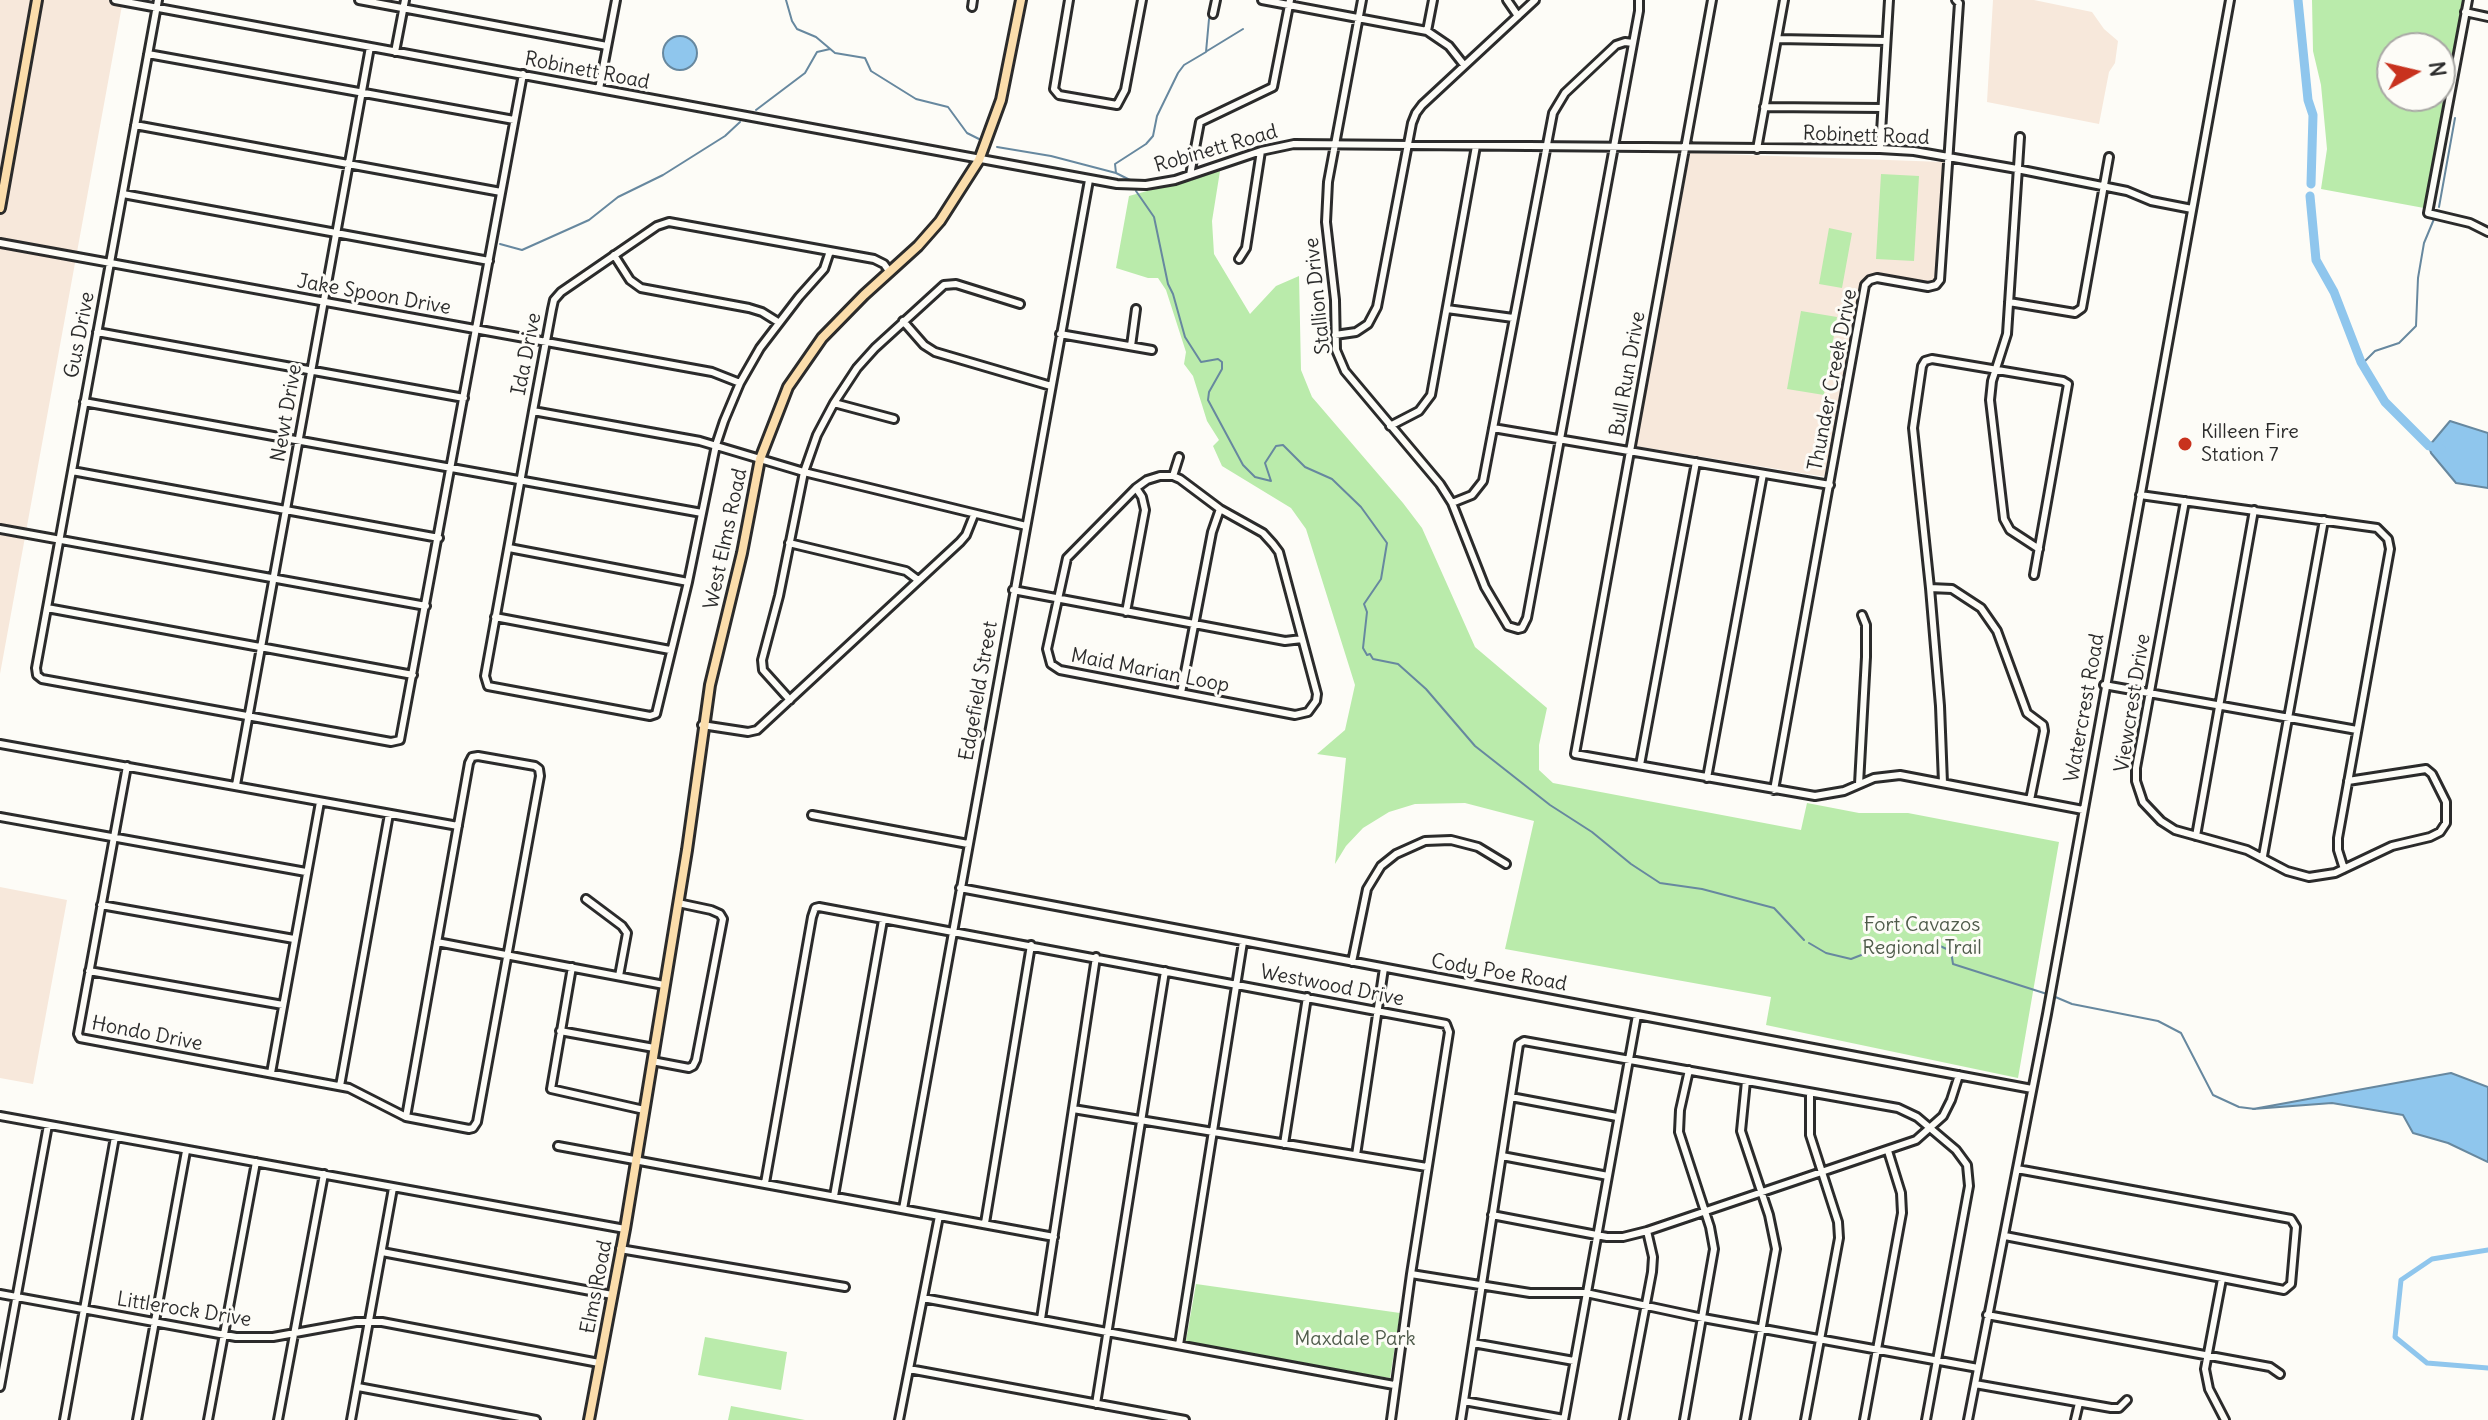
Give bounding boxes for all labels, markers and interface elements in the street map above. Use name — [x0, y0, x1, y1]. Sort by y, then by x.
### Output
north arrow — [2376, 32, 2456, 112]
street label: Robinett Road — [522, 47, 652, 95]
text: N — [2423, 59, 2453, 78]
street label: Robinett Road — [1152, 120, 1280, 178]
street label: Robinett Road — [1802, 122, 1930, 150]
street label: Stallion Drive — [1300, 236, 1336, 356]
street label: Jake Spoon Drive — [295, 270, 453, 320]
street label: Thunder Creek Drive — [1804, 287, 1862, 473]
street label: Gus Drive — [60, 290, 100, 380]
street label: Bull Run Drive — [1605, 310, 1651, 438]
street label: Ida Drive — [507, 311, 547, 397]
street label: Newt Drive — [267, 362, 307, 464]
place label: Killeen Fire Station 7 — [2201, 420, 2299, 467]
marker: Killeen Fire Station 7 — [2176, 435, 2194, 453]
street label: West Elms Road — [699, 466, 753, 612]
street label: Edgefield Street — [955, 619, 1003, 763]
street label: Watercrest Road — [2060, 632, 2110, 784]
street label: Viewcrest Drive — [2110, 632, 2156, 774]
street label: Maid Marian Loop — [1069, 644, 1231, 698]
park label: Fort Cavazos Regional Trail — [1862, 913, 1982, 960]
street label: Cody Poe Road — [1429, 949, 1569, 997]
street label: Westwood Drive — [1258, 960, 1406, 1012]
street label: Hondo Drive — [90, 1012, 204, 1056]
street label: Elms Road — [576, 1238, 618, 1336]
street label: Littlerock Drive — [115, 1288, 253, 1332]
park label: Maxdale Park — [1294, 1327, 1416, 1351]

